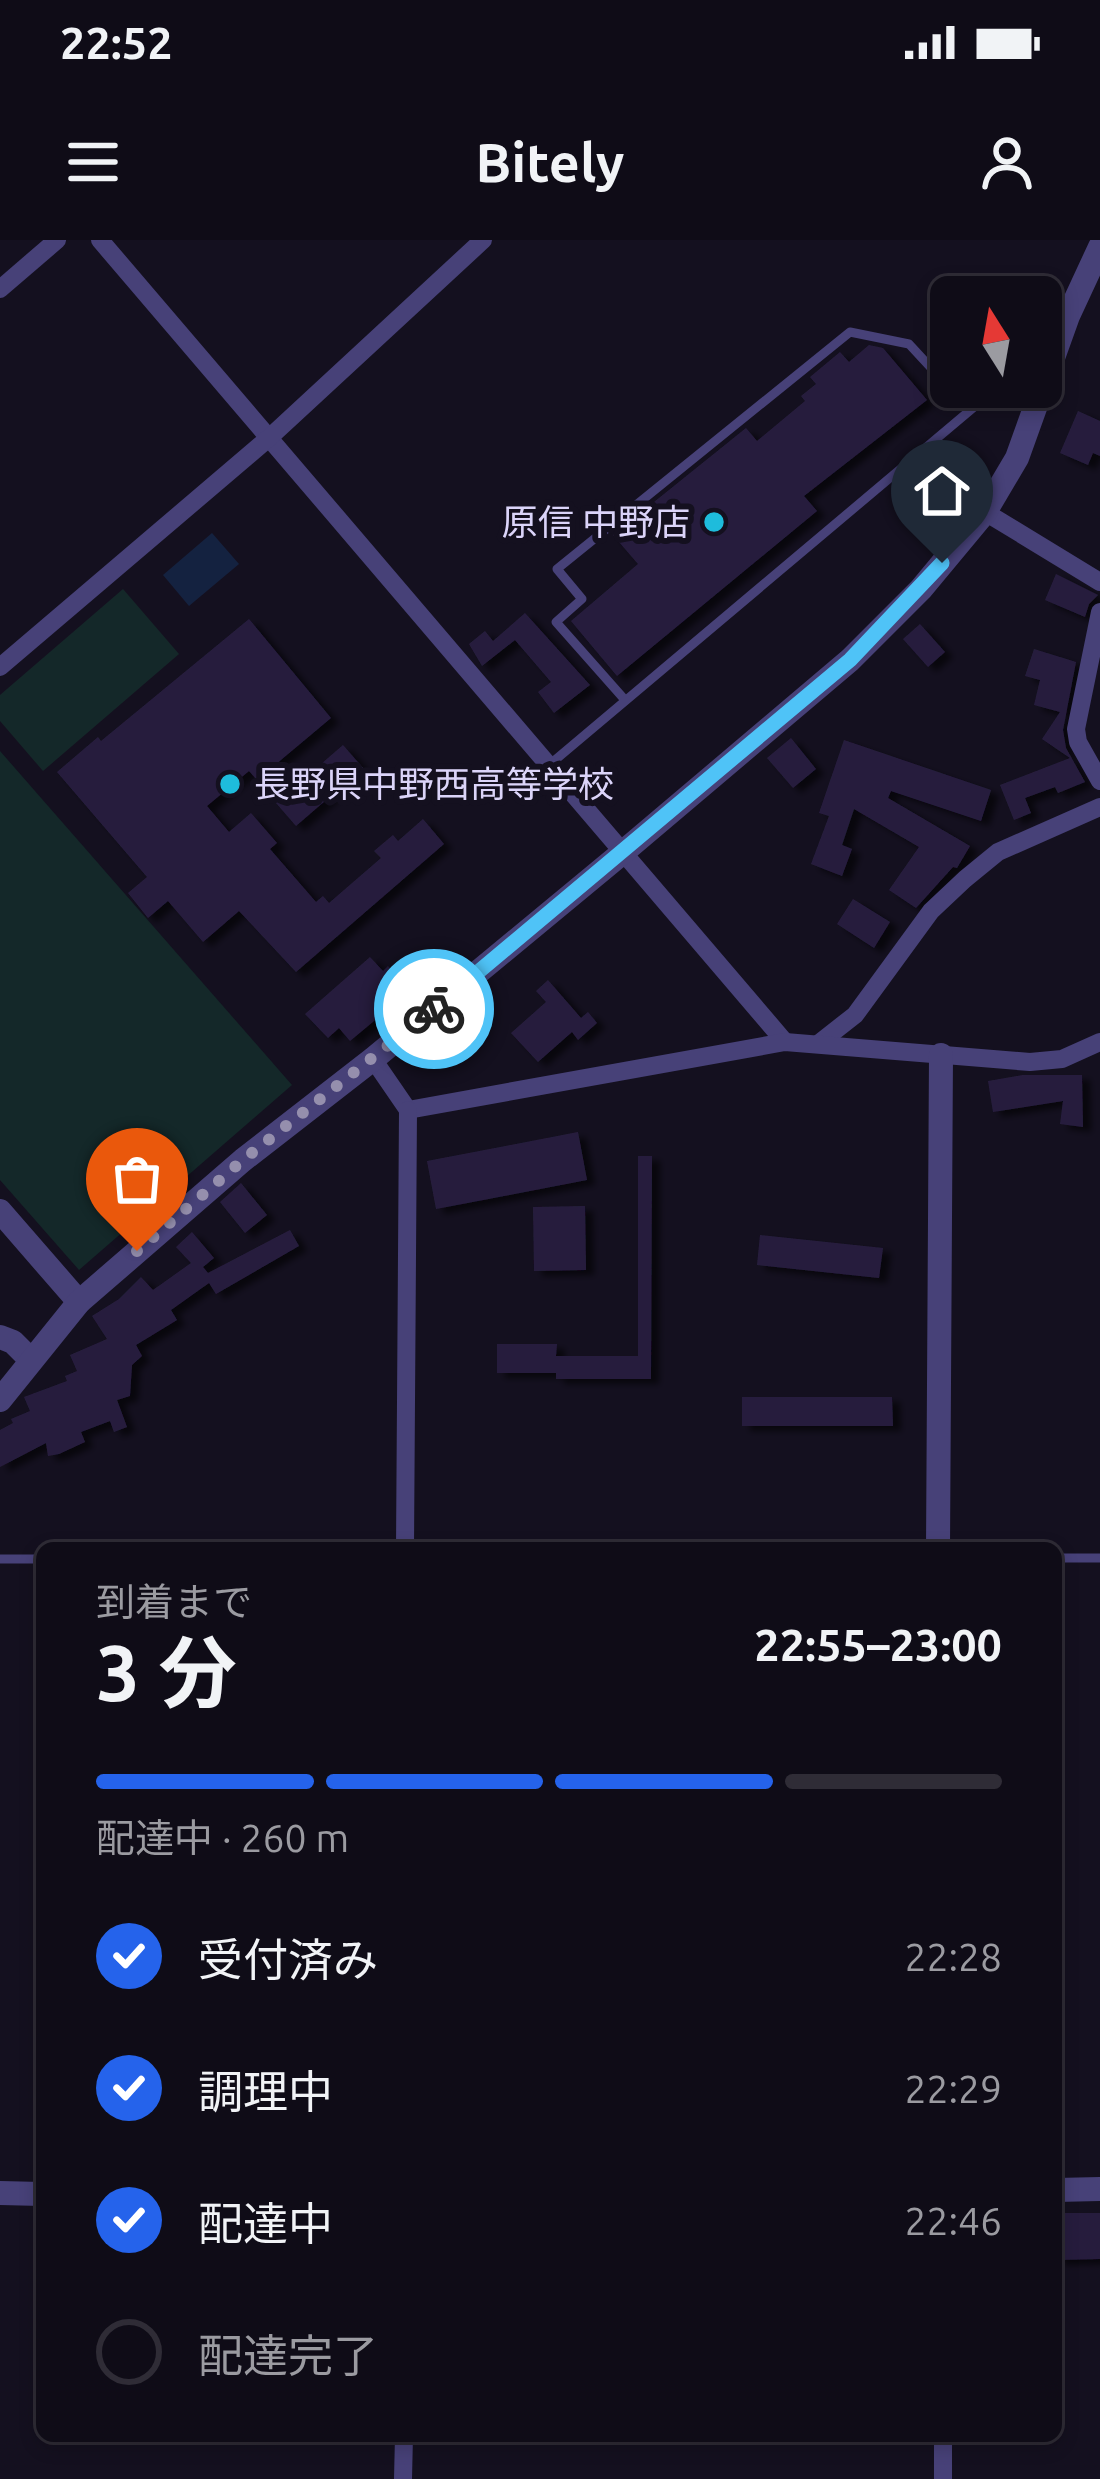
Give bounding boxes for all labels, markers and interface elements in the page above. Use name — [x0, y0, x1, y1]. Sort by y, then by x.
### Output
text: 22:52 — [60, 17, 173, 68]
icon: menu — [60, 129, 126, 195]
icon: person — [974, 129, 1040, 195]
text: Bitely — [476, 132, 624, 192]
north arrow — [930, 276, 1062, 408]
map controls — [930, 276, 1062, 408]
pin — [891, 440, 993, 563]
icon: home — [909, 458, 975, 524]
place label: 原信 中野店 — [502, 501, 690, 542]
marker: 原信 中野店 — [701, 509, 727, 535]
place label: 長野県中野西高等学校 — [254, 763, 614, 804]
marker: 長野県中野西高等学校 — [217, 771, 243, 797]
courier — [374, 949, 494, 1069]
icon: bike — [401, 976, 467, 1042]
pin — [86, 1128, 188, 1251]
icon: bag — [104, 1146, 170, 1212]
text: 到着まで — [96, 1580, 252, 1623]
text: 22:55–23:00 — [754, 1619, 1002, 1670]
text: 3 分 — [96, 1628, 236, 1716]
text: 配達中 · 260 m — [96, 1816, 349, 1859]
icon: check — [96, 1923, 162, 1989]
text: 受付済み — [198, 1934, 378, 1985]
text: 22:28 — [904, 1935, 1002, 1978]
icon: check — [96, 2055, 162, 2121]
text: 調理中 — [198, 2066, 333, 2117]
text: 22:29 — [904, 2067, 1002, 2110]
icon: check — [96, 2187, 162, 2253]
text: 配達中 — [198, 2198, 333, 2249]
text: 22:46 — [904, 2199, 1002, 2242]
text: 配達完了 — [198, 2330, 378, 2381]

